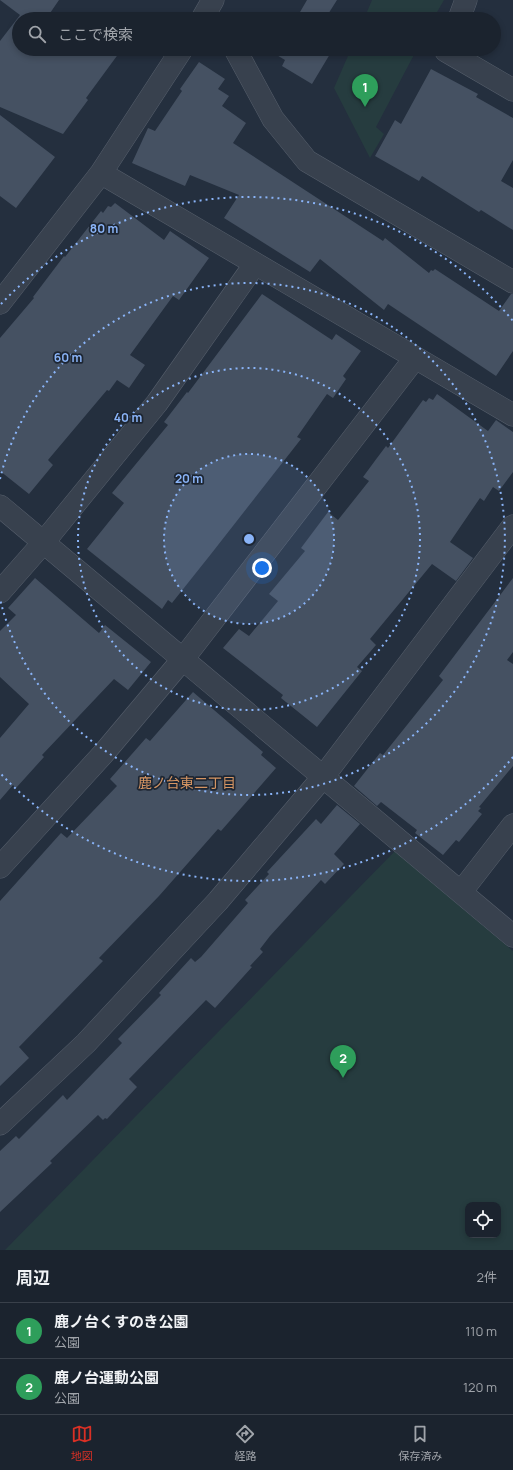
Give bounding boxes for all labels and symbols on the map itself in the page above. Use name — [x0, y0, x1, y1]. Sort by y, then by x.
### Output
pin: 1 — [352, 74, 378, 107]
text: 80 m — [90, 220, 118, 237]
text: 60 m — [54, 349, 82, 366]
text: 40 m — [114, 409, 142, 426]
text: 20 m — [175, 470, 203, 487]
centre of rings — [242, 532, 256, 546]
your location — [252, 558, 272, 578]
district label: 鹿ノ台東二丁目 — [138, 773, 236, 792]
pin: 2 — [330, 1045, 356, 1078]

